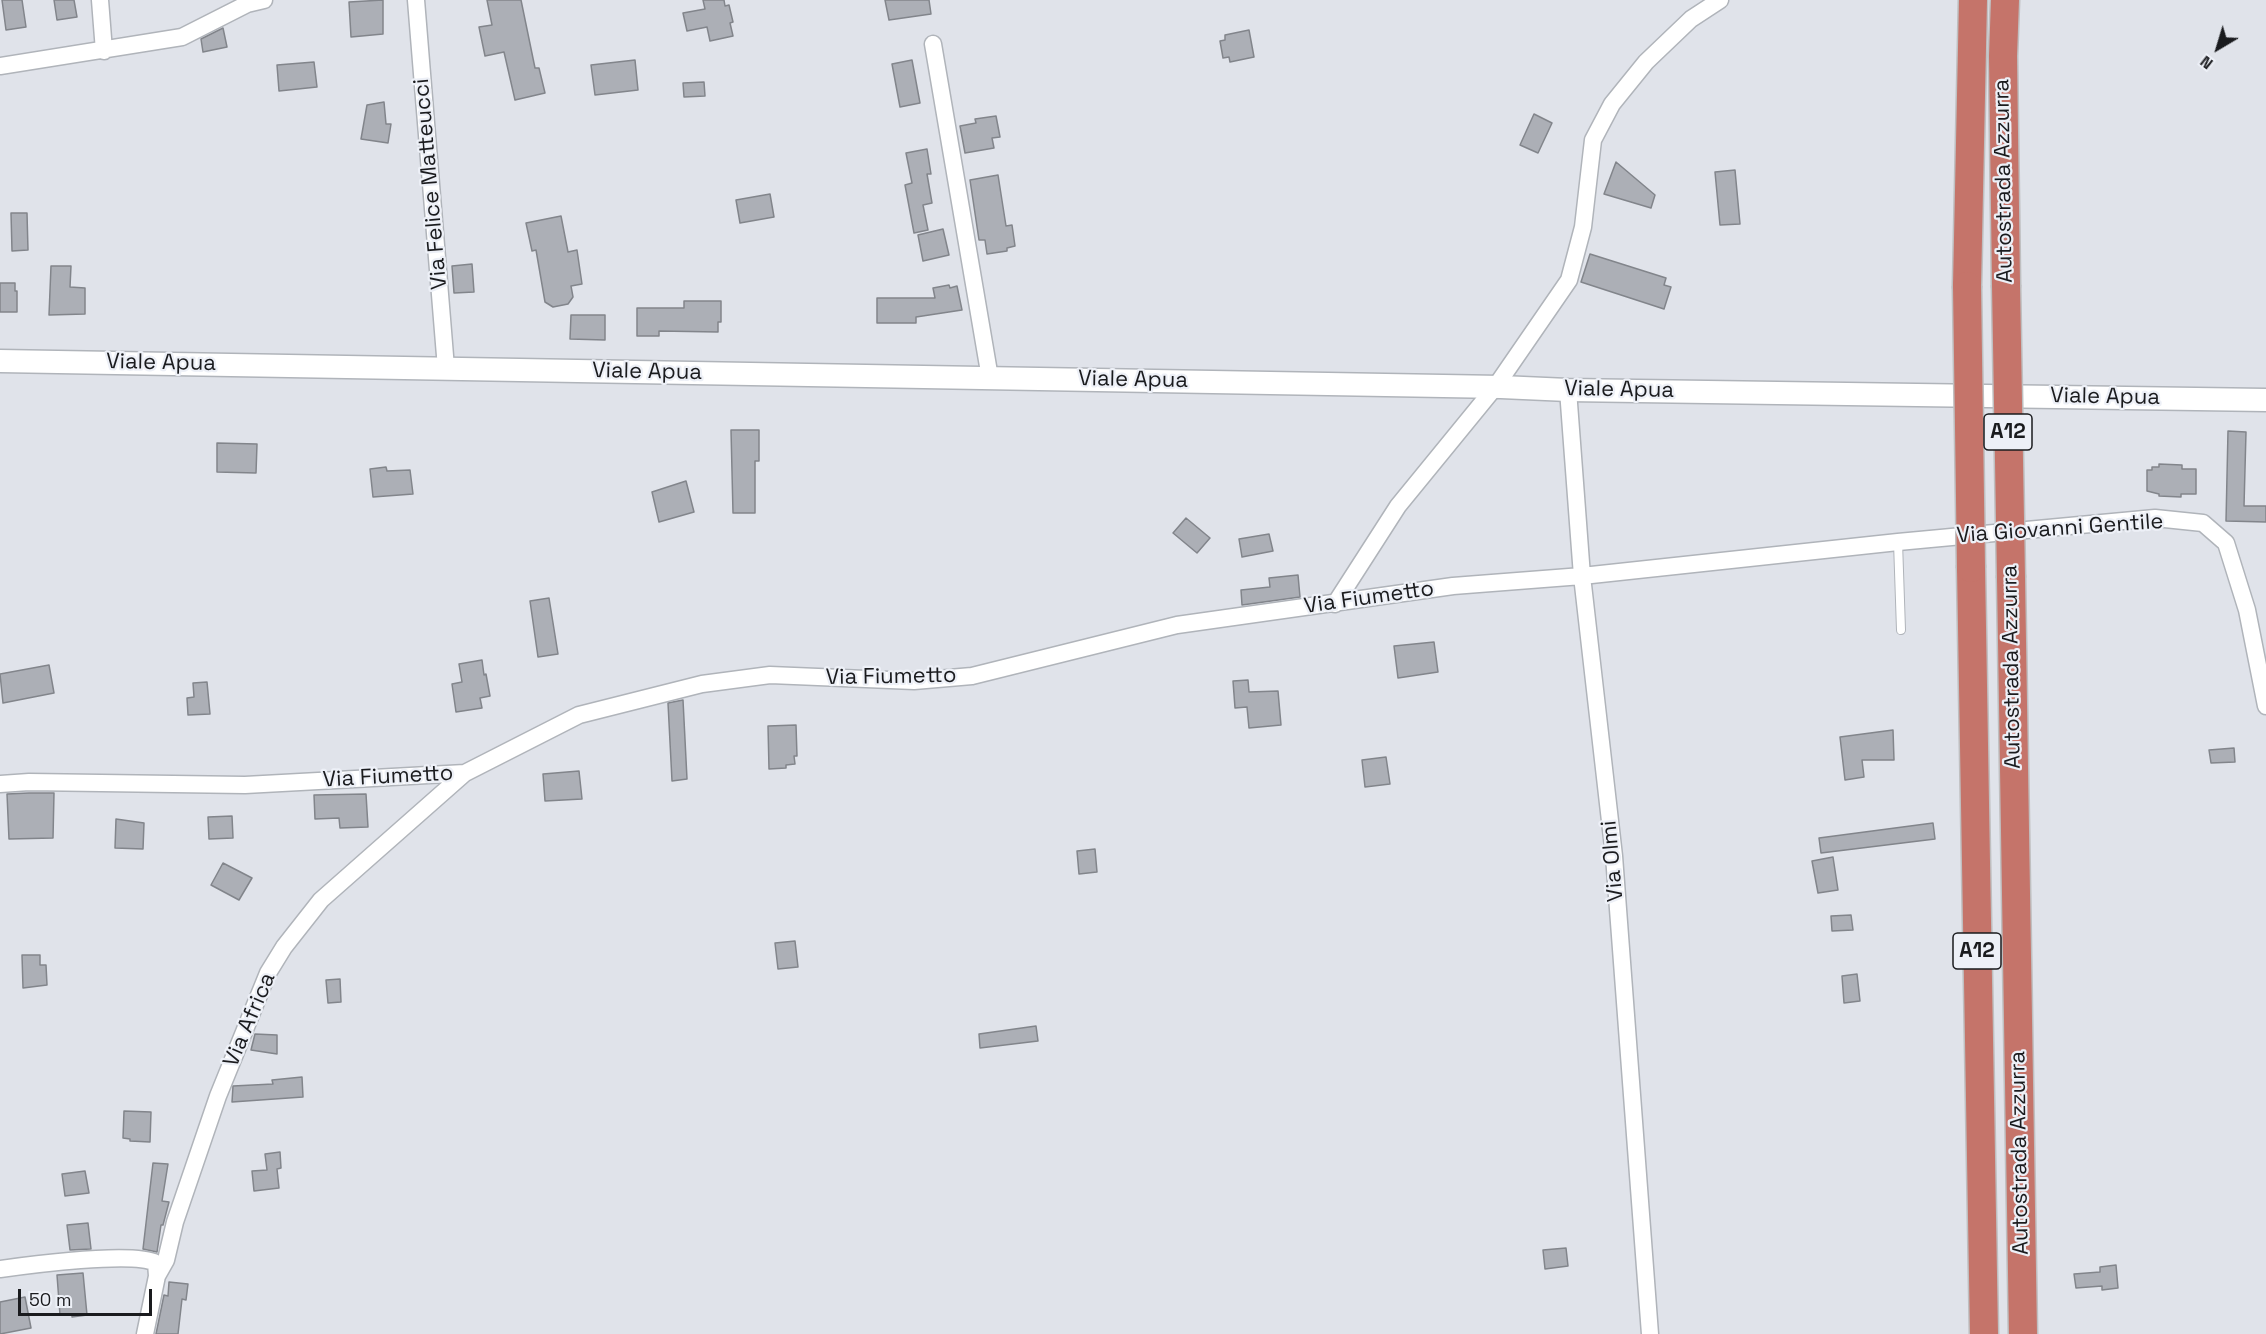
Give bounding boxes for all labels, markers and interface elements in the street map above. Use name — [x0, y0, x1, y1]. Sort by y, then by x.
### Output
north arrow — [2188, 18, 2248, 78]
text: N — [2196, 51, 2217, 74]
street label: Via Felice Matteucci — [409, 77, 453, 291]
street label: Autostrada Azzurra — [1989, 79, 2019, 283]
street label: Viale Apua — [106, 349, 216, 377]
street label: Viale Apua — [592, 358, 702, 386]
street label: Viale Apua — [1078, 366, 1188, 394]
street label: Viale Apua — [1564, 376, 1674, 404]
street label: Viale Apua — [2050, 383, 2160, 411]
road number: A12 — [1984, 414, 2032, 450]
street label: Via Giovanni Gentile — [1956, 509, 2164, 549]
street label: Autostrada Azzurra — [1997, 565, 2027, 769]
street label: Via Fiumetto — [1302, 576, 1436, 620]
street label: Via Fiumetto — [825, 663, 957, 691]
street label: Via Fiumetto — [322, 760, 454, 794]
street label: Via Olmi — [1596, 819, 1630, 903]
road number: A12 — [1953, 933, 2001, 969]
street label: Via Africa — [218, 969, 282, 1071]
street label: Autostrada Azzurra — [2005, 1051, 2035, 1255]
scale bar — [21, 1277, 154, 1315]
text: 50 m — [29, 1288, 71, 1311]

